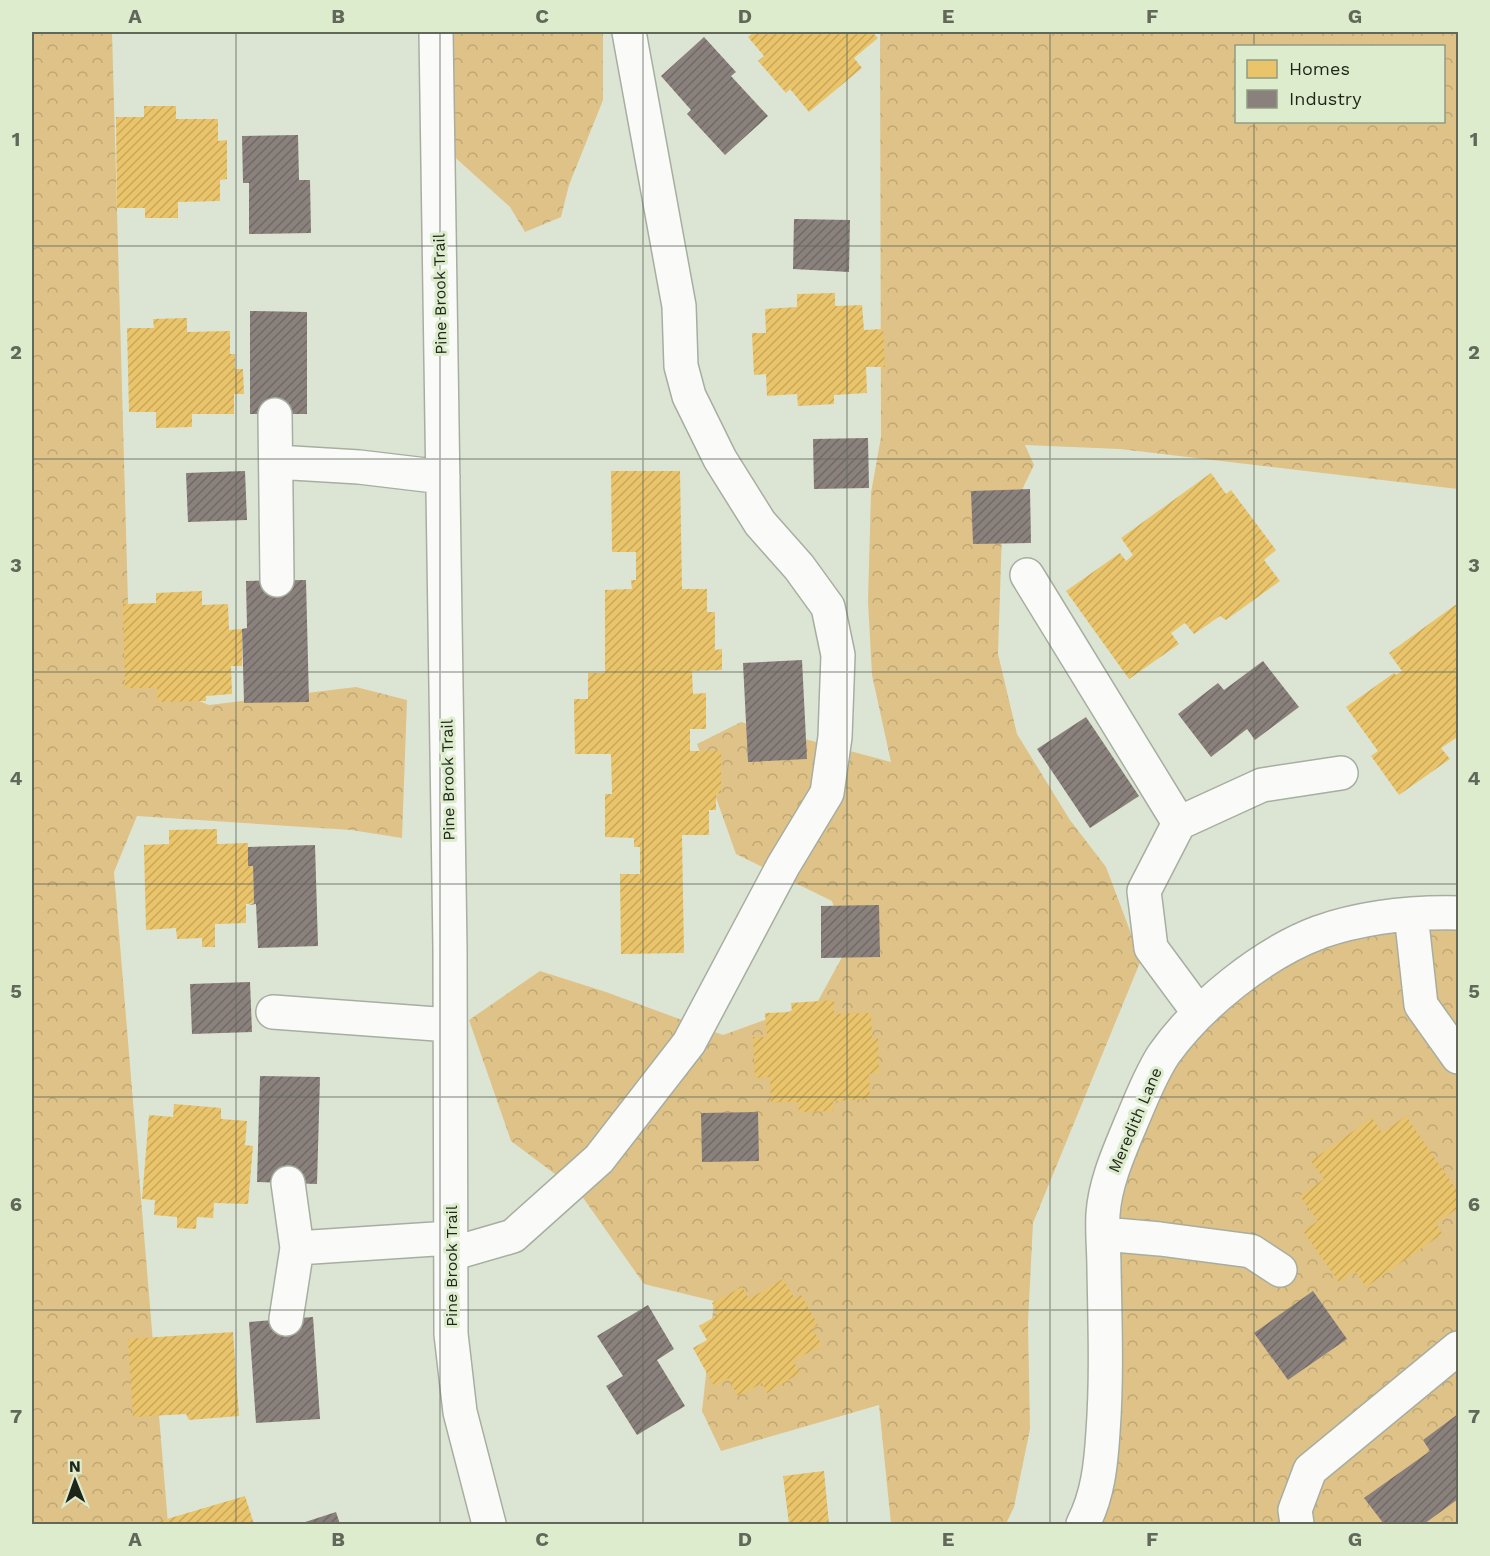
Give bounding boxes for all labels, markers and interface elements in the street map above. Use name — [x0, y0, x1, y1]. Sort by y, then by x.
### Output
text: A — [128, 4, 142, 28]
text: B — [331, 4, 345, 28]
text: C — [535, 4, 549, 28]
text: D — [738, 4, 752, 28]
text: E — [942, 4, 954, 28]
text: F — [1146, 4, 1158, 28]
text: G — [1348, 4, 1362, 28]
legend — [1235, 45, 1445, 123]
text: Homes — [1289, 58, 1350, 79]
text: Industry — [1289, 88, 1362, 109]
text: 1 — [12, 127, 20, 151]
text: 1 — [1470, 127, 1478, 151]
street label: Pine Brook Trail — [429, 233, 451, 355]
text: 2 — [10, 340, 22, 364]
text: 2 — [1468, 340, 1480, 364]
text: 3 — [10, 553, 22, 577]
text: 3 — [1468, 553, 1480, 577]
street label: Pine Brook Trail — [437, 719, 459, 841]
text: 4 — [10, 766, 23, 790]
text: 4 — [1468, 766, 1481, 790]
text: 5 — [10, 979, 22, 1003]
text: 5 — [1468, 979, 1480, 1003]
street label: Meredith Lane — [1104, 1065, 1166, 1175]
text: 6 — [10, 1192, 22, 1216]
text: 6 — [1468, 1192, 1480, 1216]
street label: Pine Brook Trail — [442, 1205, 461, 1327]
text: 7 — [10, 1404, 22, 1428]
text: 7 — [1468, 1404, 1480, 1428]
north arrow — [45, 1451, 105, 1511]
text: N — [69, 1457, 81, 1476]
text: A — [128, 1527, 142, 1551]
text: B — [331, 1527, 345, 1551]
text: C — [535, 1527, 549, 1551]
text: D — [738, 1527, 752, 1551]
text: E — [942, 1527, 954, 1551]
text: F — [1146, 1527, 1158, 1551]
text: G — [1348, 1527, 1362, 1551]

